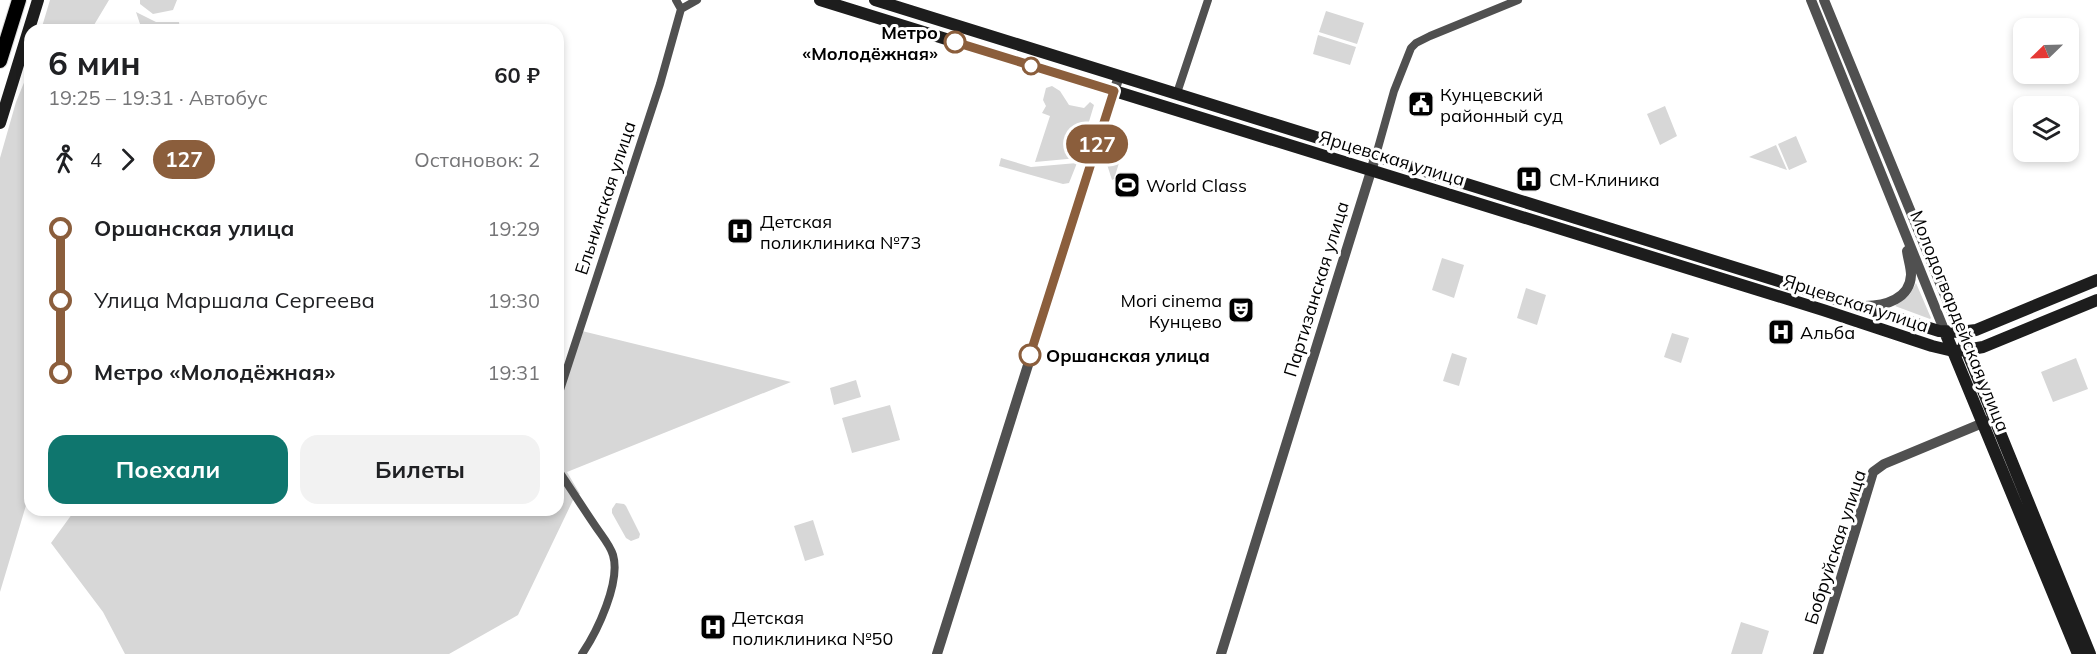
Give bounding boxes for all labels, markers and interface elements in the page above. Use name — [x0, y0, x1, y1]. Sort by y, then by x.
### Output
north arrow — [2013, 18, 2079, 84]
map controls — [2013, 18, 2079, 162]
place label: Метро «Молодёжная» — [802, 21, 938, 65]
marker: Метро «Молодёжная» — [944, 31, 966, 53]
text: 6 мин — [48, 42, 141, 83]
unlabelled marker — [1022, 57, 1040, 75]
text: 60 ₽ — [494, 61, 540, 89]
place label: Кунцевский районный суд — [1440, 83, 1563, 127]
text: 19:25 – 19:31 · Автобус — [48, 85, 268, 110]
public building icon: Кунцевский районный суд — [1406, 89, 1436, 119]
button: layers — [2013, 96, 2079, 162]
street label: Ельнинская улица — [569, 118, 641, 278]
line badge: 127 — [1062, 124, 1132, 164]
street label: Ярцевская улица — [1316, 125, 1468, 191]
text: 127 — [1078, 131, 1116, 157]
icon: walk — [48, 143, 81, 176]
icon: forward — [111, 143, 144, 176]
text: 127 — [165, 146, 203, 172]
text: 4 — [90, 147, 102, 172]
text: Остановок: 2 — [414, 147, 540, 172]
hospital icon: СМ-Клиника — [1514, 164, 1544, 194]
place label: СМ-Клиника — [1549, 168, 1660, 191]
sports icon: World Class — [1112, 170, 1142, 200]
place label: World Class — [1146, 174, 1247, 197]
street label: Партизанская улица — [1278, 198, 1354, 380]
street label: Молодогвардейская улица — [1905, 207, 2015, 435]
place label: Детская поликлиника №73 — [760, 210, 921, 254]
text: Оршанская улица — [94, 214, 294, 242]
text: 19:29 — [487, 216, 540, 241]
hospital icon: Детская поликлиника №73 — [725, 216, 755, 246]
street label: Ярцевская улица — [1781, 269, 1931, 337]
text: Улица Маршала Сергеева — [94, 286, 375, 314]
text: 19:30 — [487, 288, 540, 313]
place label: Mori cinema Кунцево — [1121, 289, 1222, 333]
theatre icon: Mori cinema Кунцево — [1226, 295, 1256, 325]
hospital icon: Альба — [1766, 317, 1796, 347]
place label: Альба — [1800, 321, 1855, 344]
marker: Оршанская улица — [1019, 344, 1041, 366]
place label: Оршанская улица — [1046, 344, 1210, 367]
text: Метро «Молодёжная» — [94, 358, 335, 386]
text: 19:31 — [487, 360, 540, 385]
button: Поехали — [48, 435, 288, 504]
button: Билеты — [300, 435, 540, 504]
street label: Бобруйская улица — [1799, 467, 1871, 627]
place label: Детская поликлиника №50 — [732, 606, 893, 650]
hospital icon: Детская поликлиника №50 — [698, 612, 728, 642]

